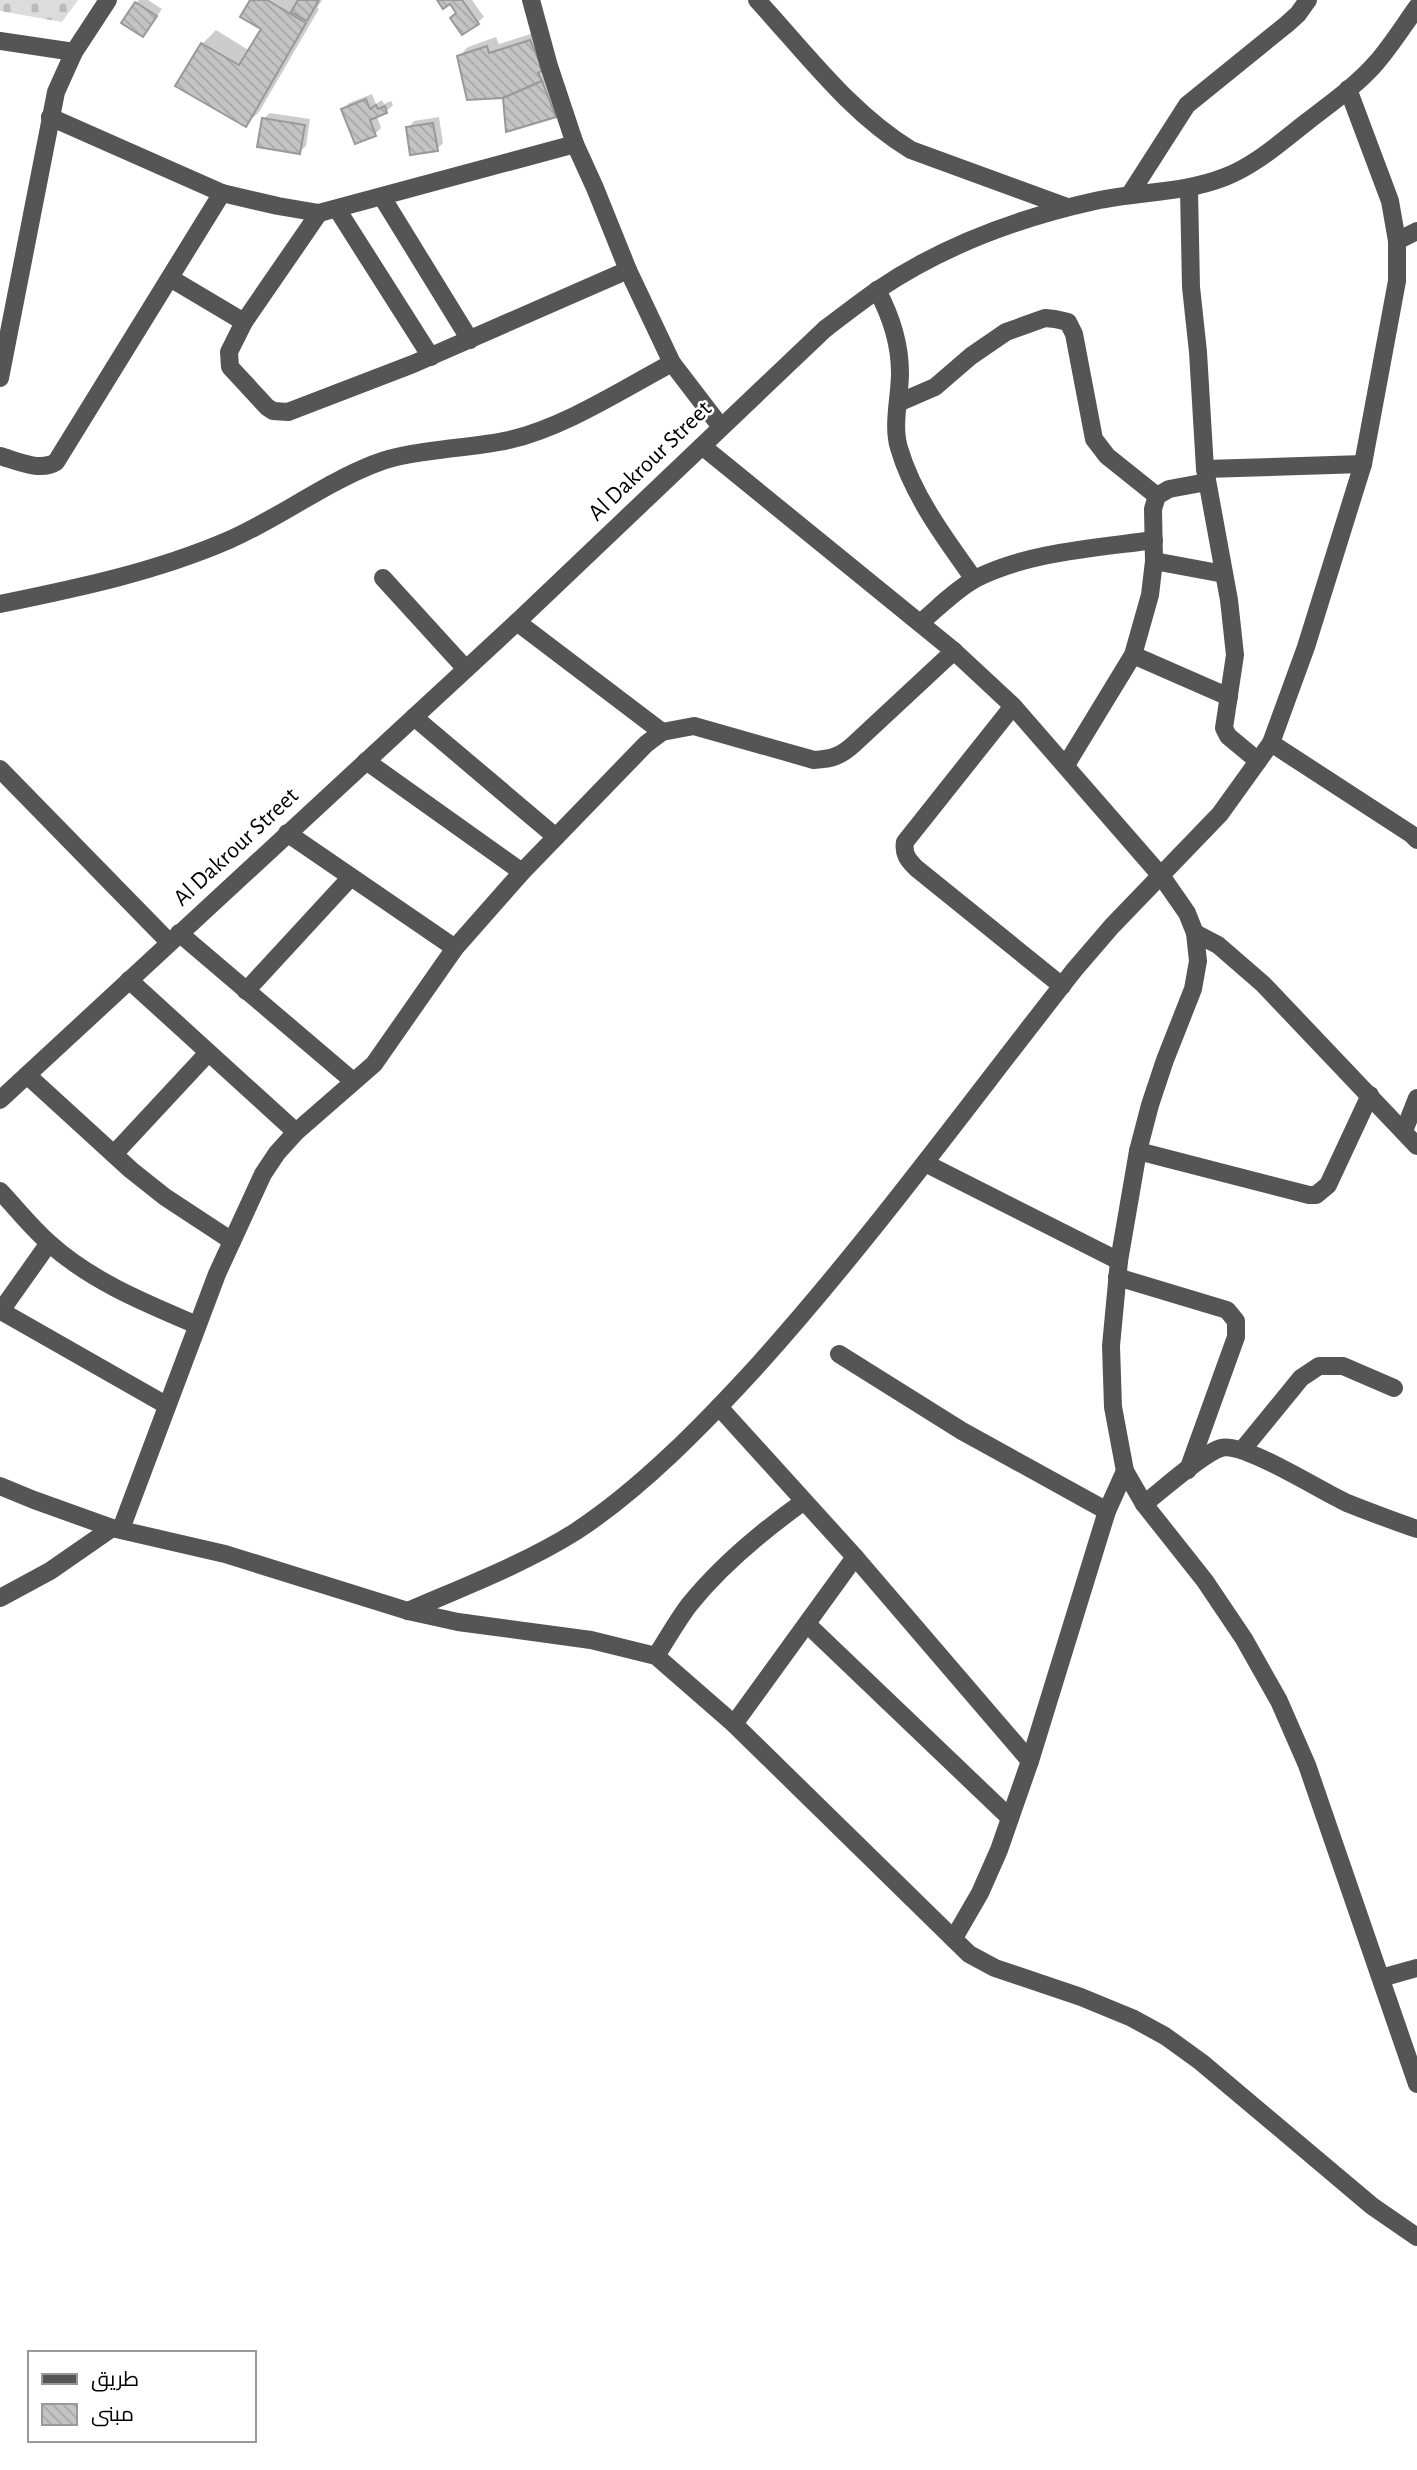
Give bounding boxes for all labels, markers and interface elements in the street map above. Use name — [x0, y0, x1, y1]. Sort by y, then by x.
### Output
street label: Al Dakrour Street — [584, 396, 716, 526]
street label: Al Dakrour Street — [169, 783, 303, 911]
legend — [28, 2351, 256, 2442]
text: طريق — [91, 2369, 139, 2392]
text: مبنى — [91, 2404, 134, 2427]

